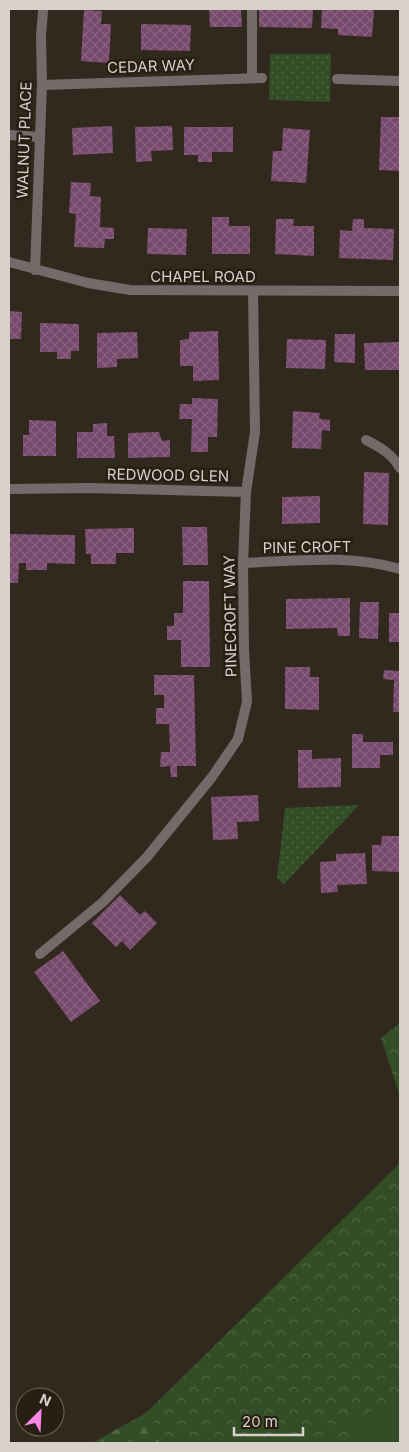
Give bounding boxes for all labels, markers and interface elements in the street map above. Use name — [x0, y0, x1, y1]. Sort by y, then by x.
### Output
street label: CEDAR WAY — [107, 55, 195, 77]
street label: WALNUT PLACE — [12, 81, 36, 199]
street label: CHAPEL ROAD — [150, 267, 256, 286]
street label: REDWOOD GLEN — [107, 464, 229, 486]
street label: PINE CROFT — [262, 537, 352, 557]
street label: PINECROFT WAY — [219, 555, 241, 677]
north arrow — [15, 1387, 65, 1437]
text: N — [37, 1390, 54, 1410]
scale bar — [234, 1404, 303, 1436]
text: 20 m — [242, 1412, 278, 1431]

